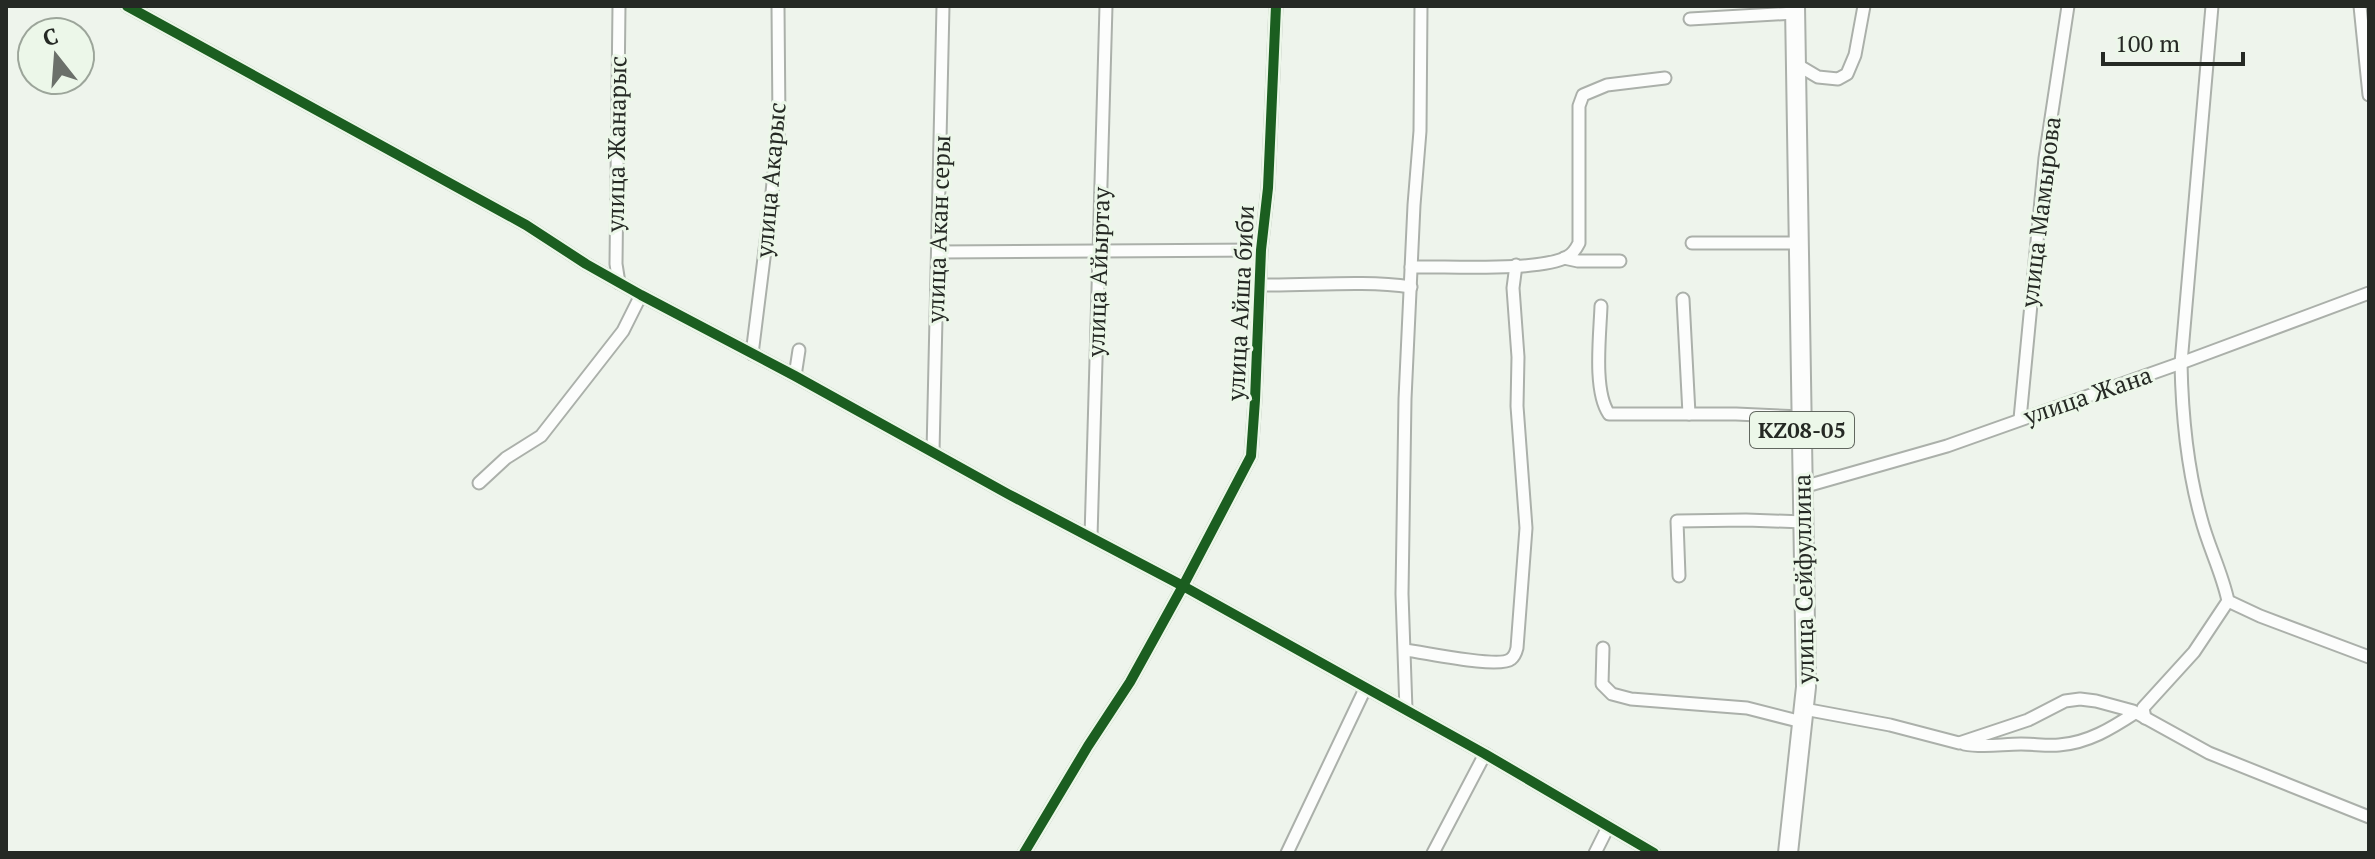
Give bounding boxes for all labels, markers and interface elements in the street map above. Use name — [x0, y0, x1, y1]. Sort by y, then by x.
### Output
north arrow — [16, 16, 96, 96]
scale bar — [2103, 16, 2243, 66]
text: С — [39, 20, 61, 52]
text: 100 m — [2115, 27, 2180, 59]
street label: улица Жанарыс — [598, 56, 634, 233]
street label: улица Акарыс — [747, 101, 793, 260]
street label: улица Мамырова — [2012, 115, 2068, 310]
street label: улица Акан серы — [919, 135, 957, 324]
street label: улица Айыртау — [1079, 186, 1117, 358]
street label: улица Айша биби — [1219, 204, 1261, 403]
street label: улица Жана — [2018, 358, 2156, 432]
road number: KZ08-05 — [1750, 412, 1854, 448]
street label: улица Сейфуллина — [1785, 474, 1821, 685]

